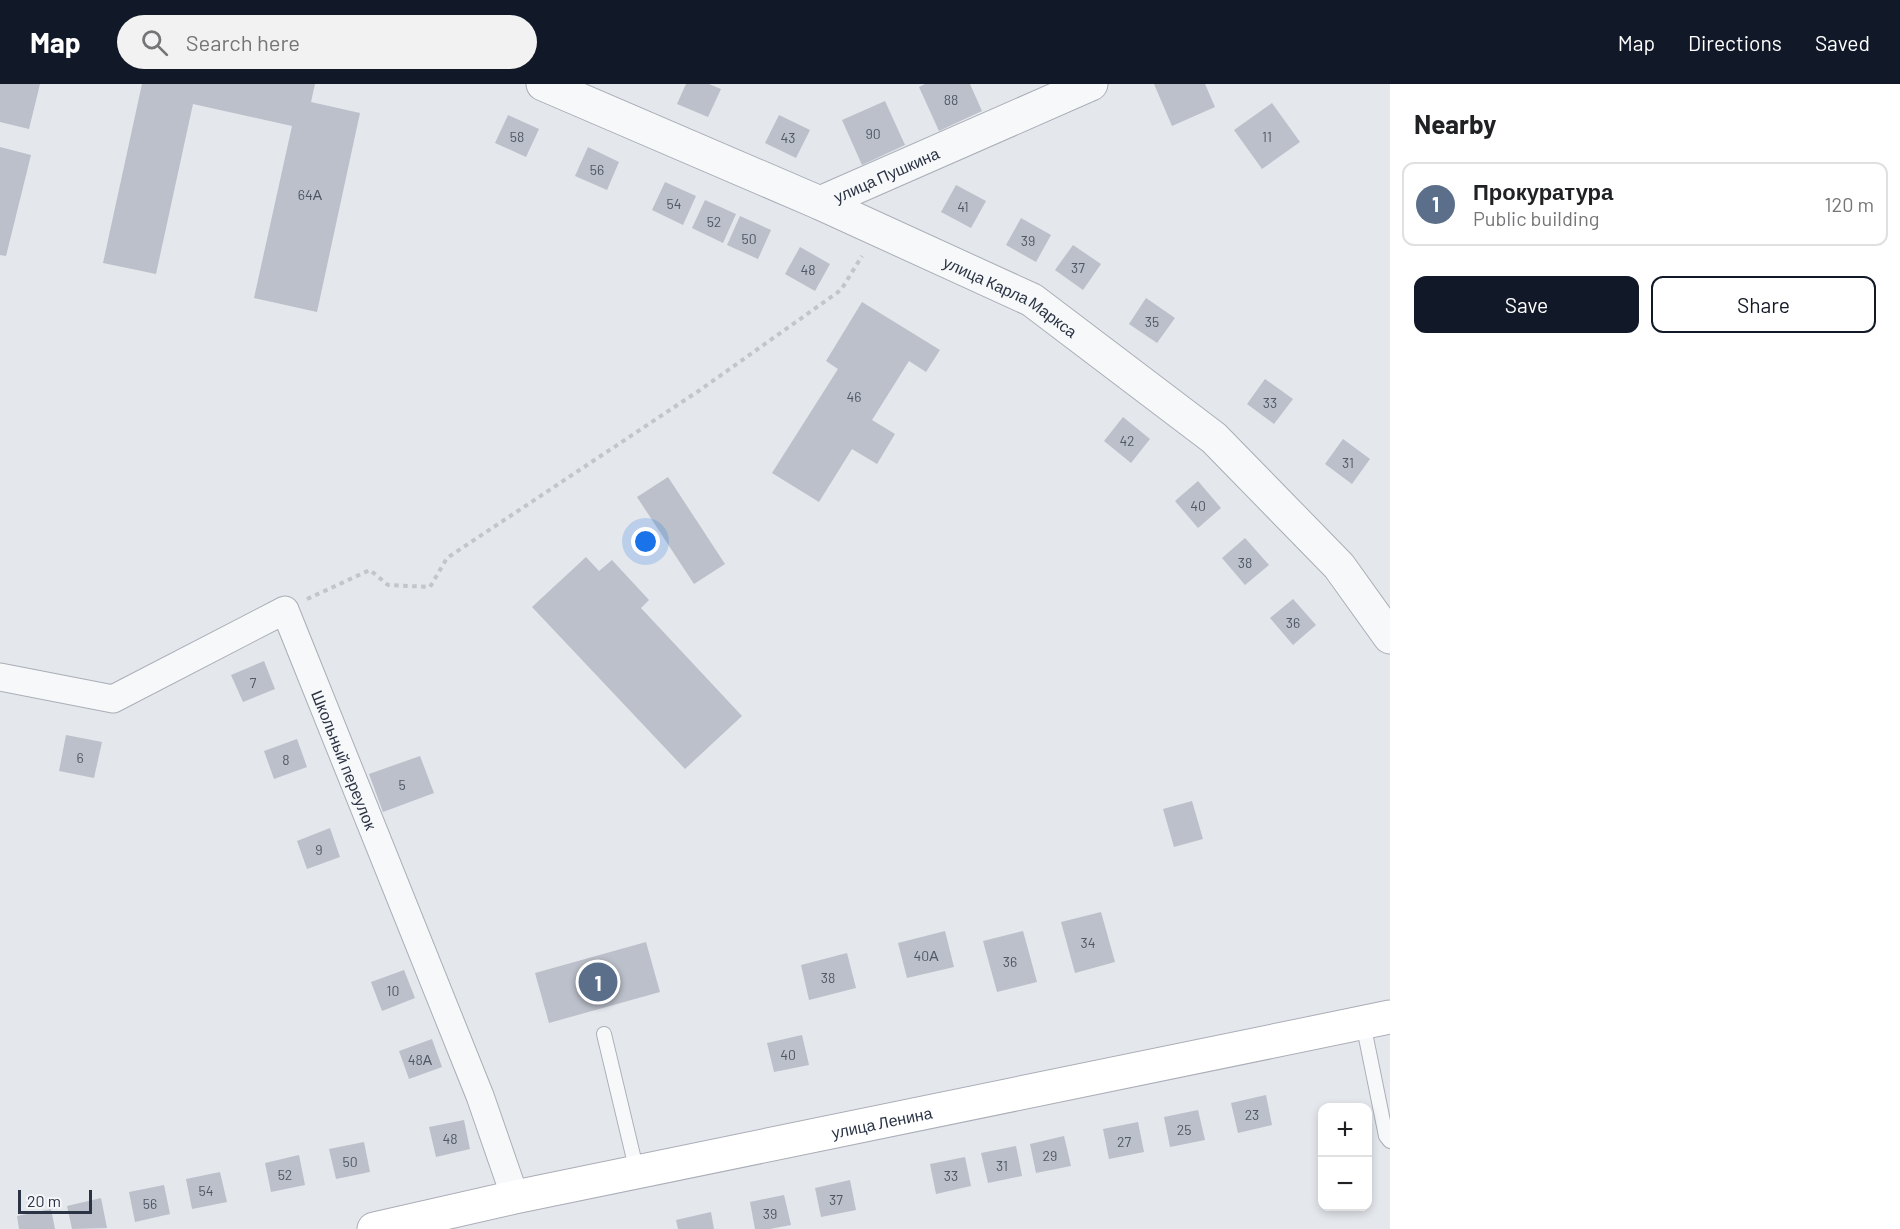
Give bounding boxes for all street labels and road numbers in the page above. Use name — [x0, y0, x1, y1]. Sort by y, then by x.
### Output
street label: улица Пушкина — [830, 143, 942, 206]
street label: улица Карла Маркса — [941, 251, 1081, 341]
street label: Школьный переулок — [309, 687, 382, 833]
street label: улица Ленина — [830, 1102, 934, 1141]

